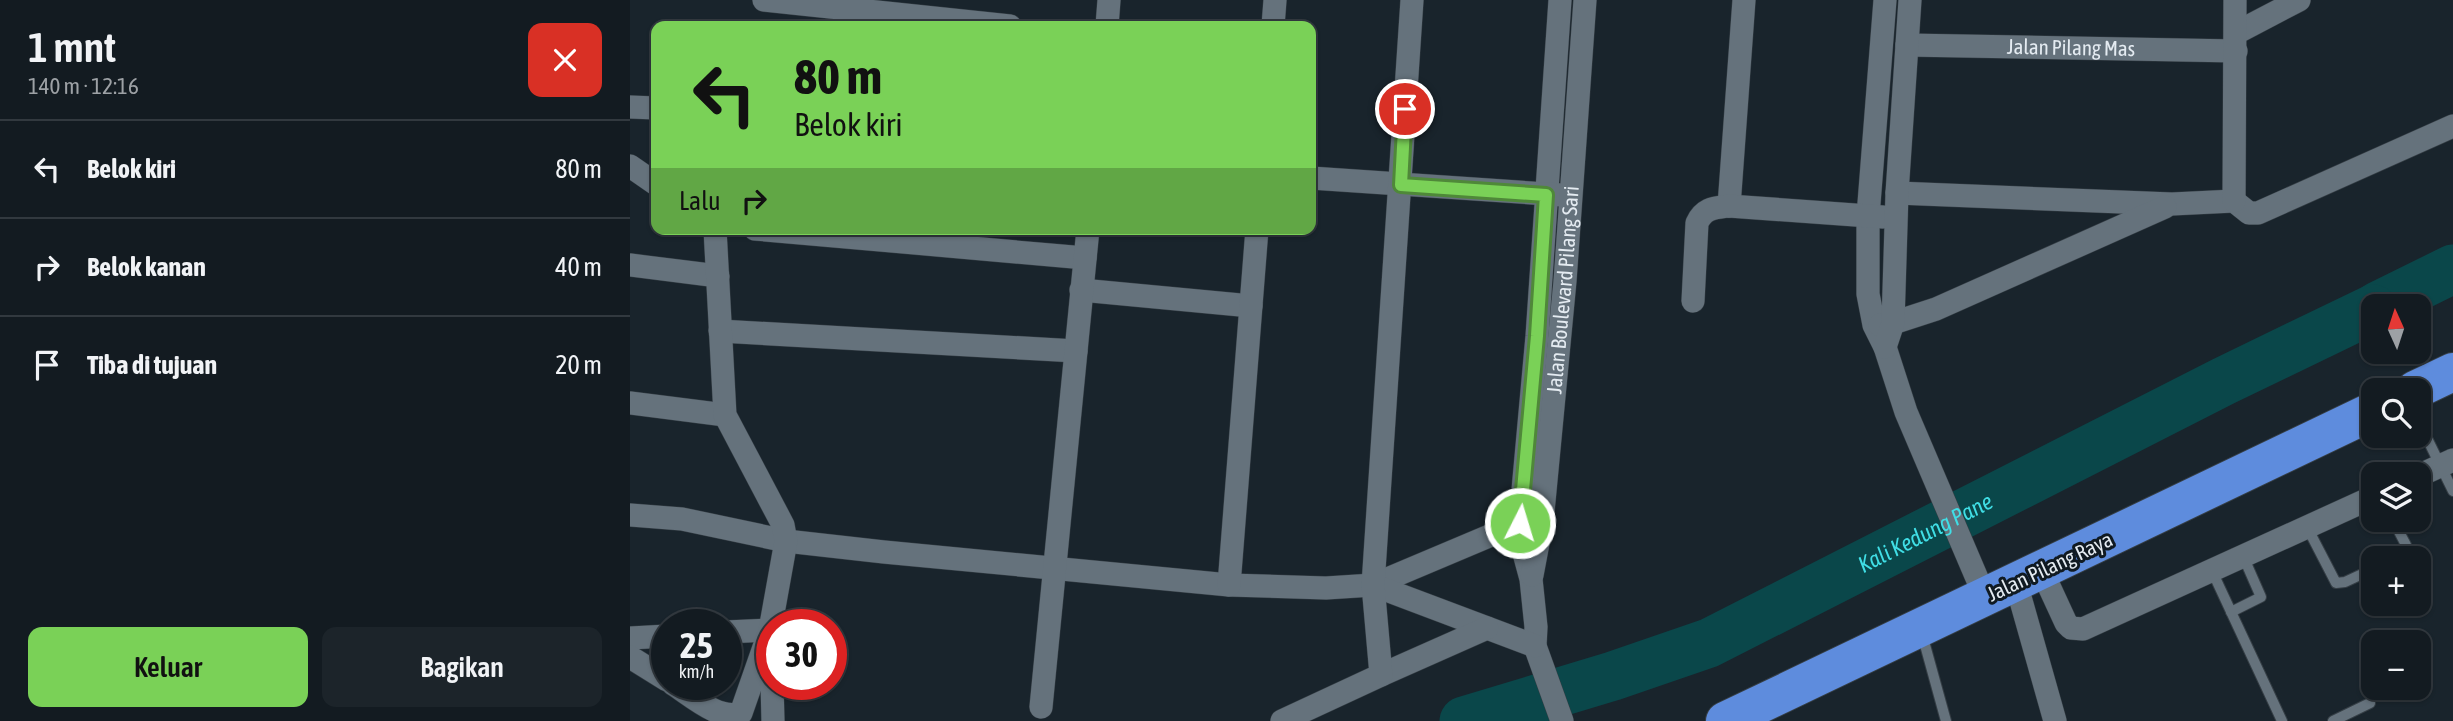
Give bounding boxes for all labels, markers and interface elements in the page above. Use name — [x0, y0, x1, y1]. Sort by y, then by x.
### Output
text: 1 mnt — [28, 23, 116, 71]
button: close — [528, 23, 602, 97]
street label: Jalan Pilang Mas — [2007, 34, 2135, 60]
text: 80 m — [794, 48, 882, 104]
icon: left — [679, 49, 770, 140]
text: 140 m · 12:16 — [28, 73, 139, 99]
pin — [1375, 79, 1435, 139]
icon: arrive — [1386, 90, 1424, 128]
text: Belok kiri — [794, 106, 903, 143]
icon: left — [28, 150, 66, 188]
text: Belok kiri — [87, 154, 176, 184]
text: 80 m — [555, 154, 602, 184]
icon: right — [735, 182, 773, 220]
street label: Jalan Boulevard Pilang Sari — [1541, 185, 1583, 395]
text: Lalu — [679, 186, 721, 216]
icon: right — [28, 248, 66, 286]
text: Belok kanan — [87, 252, 206, 282]
text: 40 m — [555, 252, 602, 282]
north arrow — [2361, 294, 2431, 364]
map controls — [2361, 294, 2431, 700]
icon: arrive — [28, 346, 66, 384]
text: Tiba di tujuan — [87, 350, 217, 380]
text: 20 m — [555, 350, 602, 380]
button: search — [2361, 378, 2431, 448]
button: layers — [2361, 462, 2431, 532]
position arrow — [1483, 486, 1557, 560]
water label: Kali Kedung Pane — [1854, 488, 1997, 578]
street label: Jalan Pilang Raya — [1983, 527, 2116, 606]
button: + — [2361, 546, 2431, 616]
speed limit sign: 30 — [756, 609, 847, 700]
text: 25 — [680, 625, 713, 665]
button: Keluar — [28, 627, 308, 707]
button: Bagikan — [322, 627, 602, 707]
button: − — [2361, 630, 2431, 700]
text: km/h — [679, 661, 714, 682]

